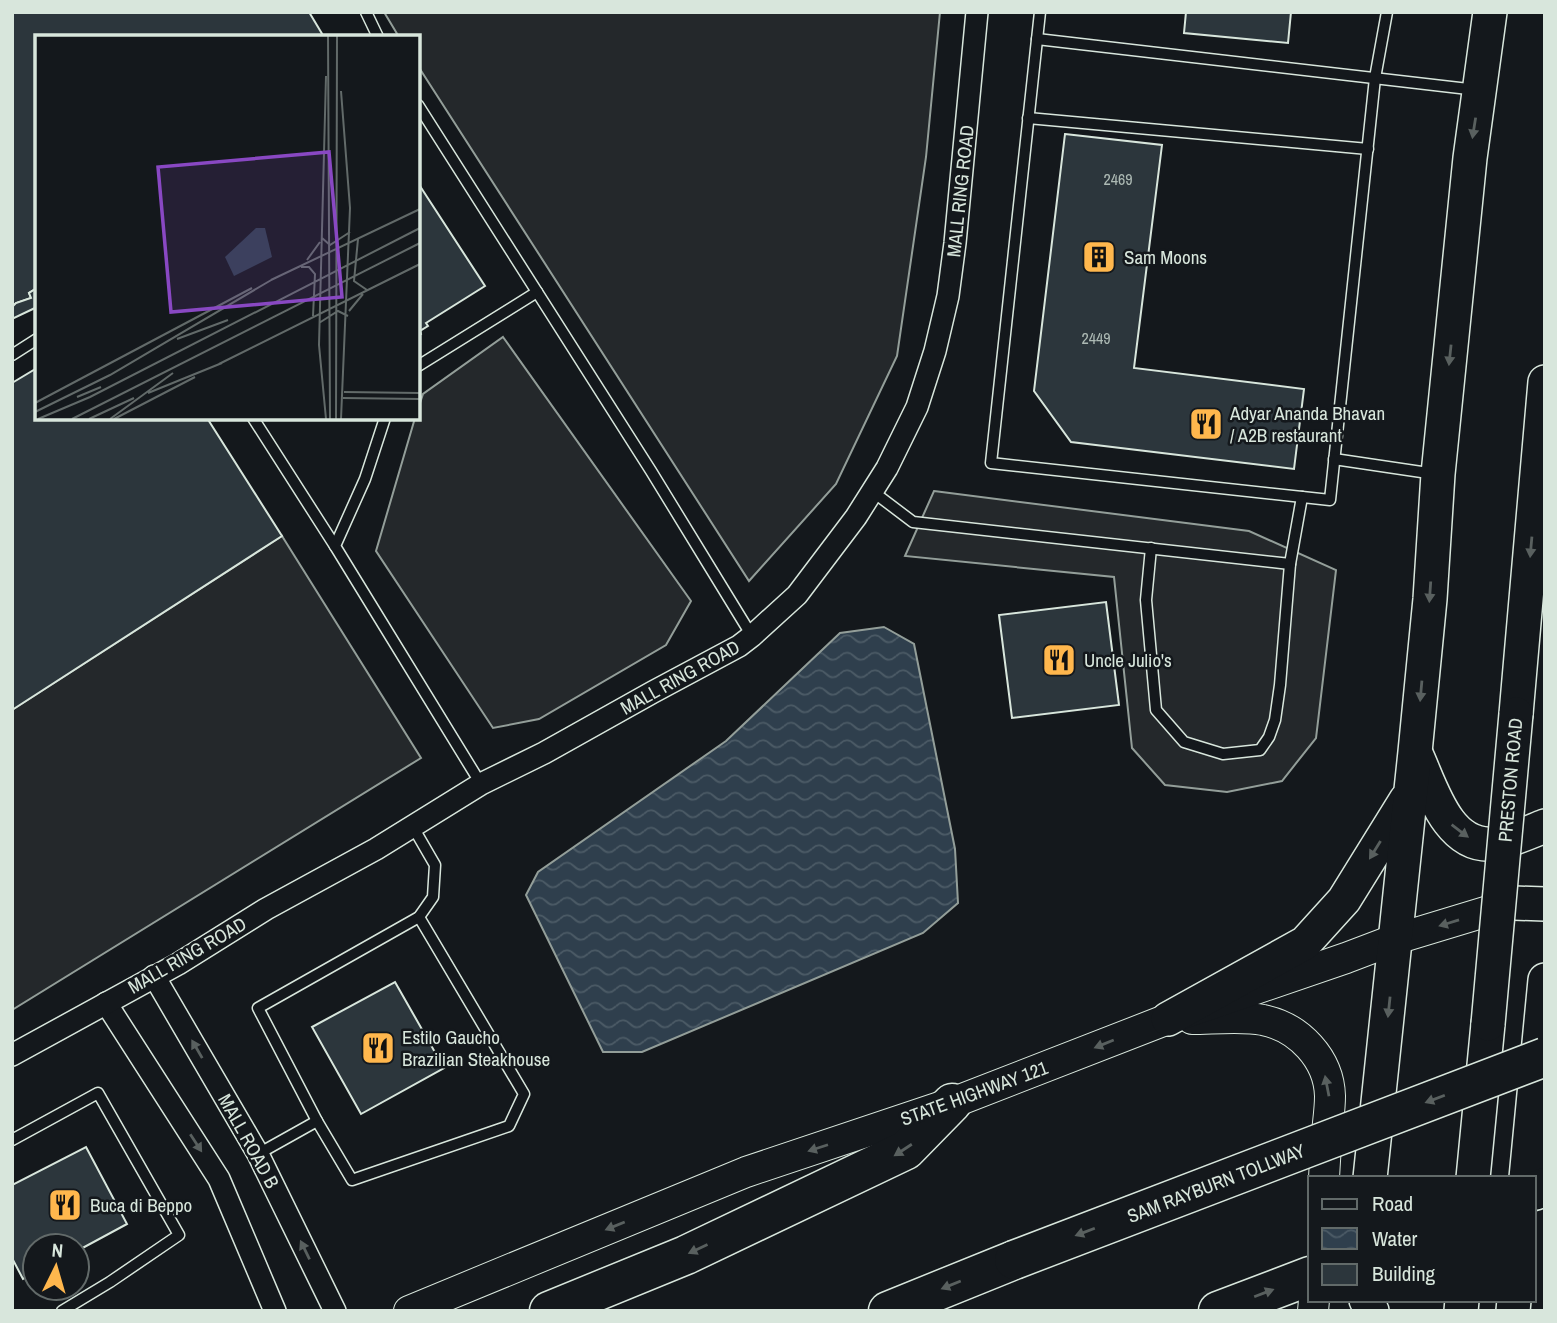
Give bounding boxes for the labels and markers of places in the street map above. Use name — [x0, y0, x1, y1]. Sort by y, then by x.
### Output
building icon: Sam Moons — [1080, 238, 1118, 276]
place label: Sam Moons — [1124, 244, 1207, 270]
place label: Adyar Ananda Bhavan / A2B restaurant — [1229, 400, 1385, 448]
restaurant icon: Adyar Ananda Bhavan / A2B restaurant — [1187, 405, 1225, 443]
restaurant icon: Uncle Julio's — [1040, 641, 1078, 679]
place label: Uncle Julio's — [1084, 647, 1172, 673]
place label: Estilo Gaucho Brazilian Steakhouse — [402, 1024, 550, 1072]
restaurant icon: Estilo Gaucho Brazilian Steakhouse — [359, 1029, 397, 1067]
restaurant icon: Buca di Beppo — [46, 1186, 84, 1224]
place label: Buca di Beppo — [90, 1192, 192, 1218]

